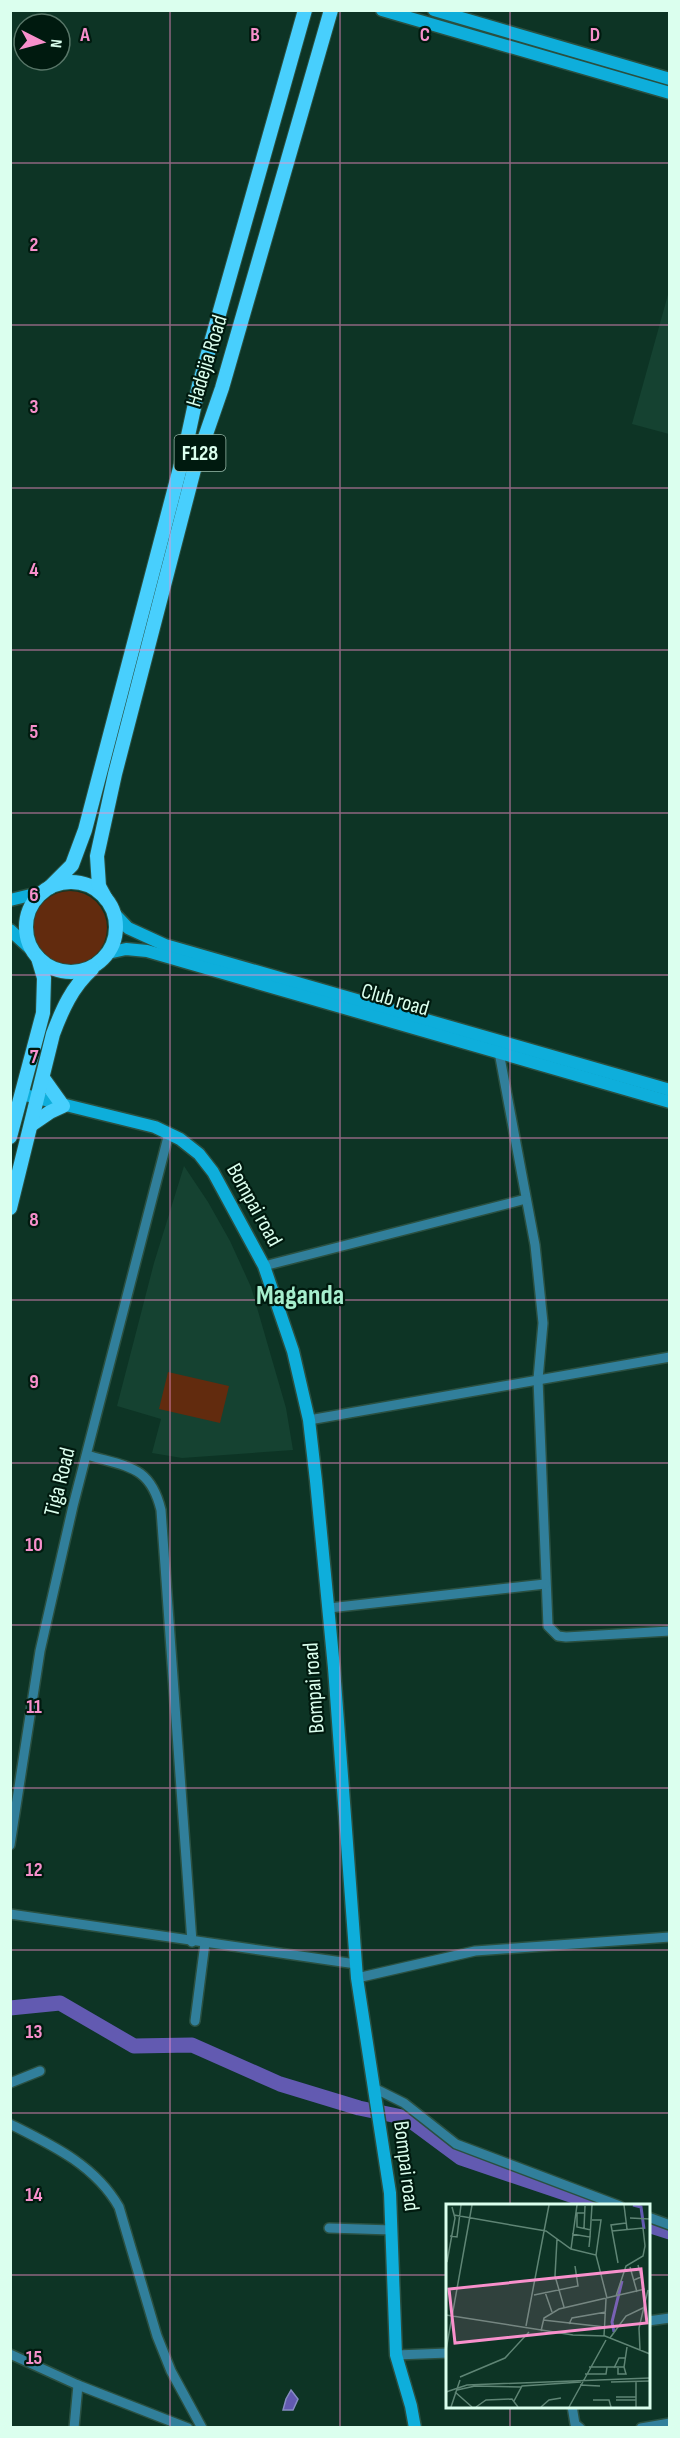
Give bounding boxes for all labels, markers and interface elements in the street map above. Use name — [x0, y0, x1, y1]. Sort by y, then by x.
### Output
north arrow — [12, 12, 72, 72]
text: A — [79, 23, 90, 47]
text: B — [250, 23, 260, 47]
text: C — [420, 23, 430, 47]
text: D — [590, 23, 600, 47]
text: N — [46, 38, 65, 49]
text: 2 — [30, 233, 38, 257]
street label: Hadejia Road — [180, 312, 234, 410]
text: 3 — [30, 395, 39, 419]
road number: F128 — [174, 435, 226, 471]
text: 4 — [29, 558, 39, 582]
text: 5 — [30, 720, 39, 744]
text: 6 — [29, 883, 39, 907]
street label: Club road — [358, 977, 432, 1023]
text: 7 — [30, 1045, 39, 1069]
street label: Bompai road — [220, 1159, 288, 1251]
text: 8 — [29, 1208, 39, 1232]
district label: Maganda — [256, 1279, 344, 1312]
text: 9 — [29, 1370, 39, 1394]
street label: Tiga Road — [38, 1445, 82, 1519]
text: 10 — [25, 1533, 43, 1557]
street label: Bompai road — [297, 1642, 331, 1734]
text: 11 — [26, 1695, 42, 1719]
text: 12 — [26, 1858, 42, 1882]
text: 13 — [26, 2020, 42, 2044]
street label: Bompai road — [387, 2119, 425, 2213]
text: 14 — [25, 2183, 43, 2207]
inset map — [446, 2204, 650, 2408]
text: 15 — [26, 2346, 43, 2370]

